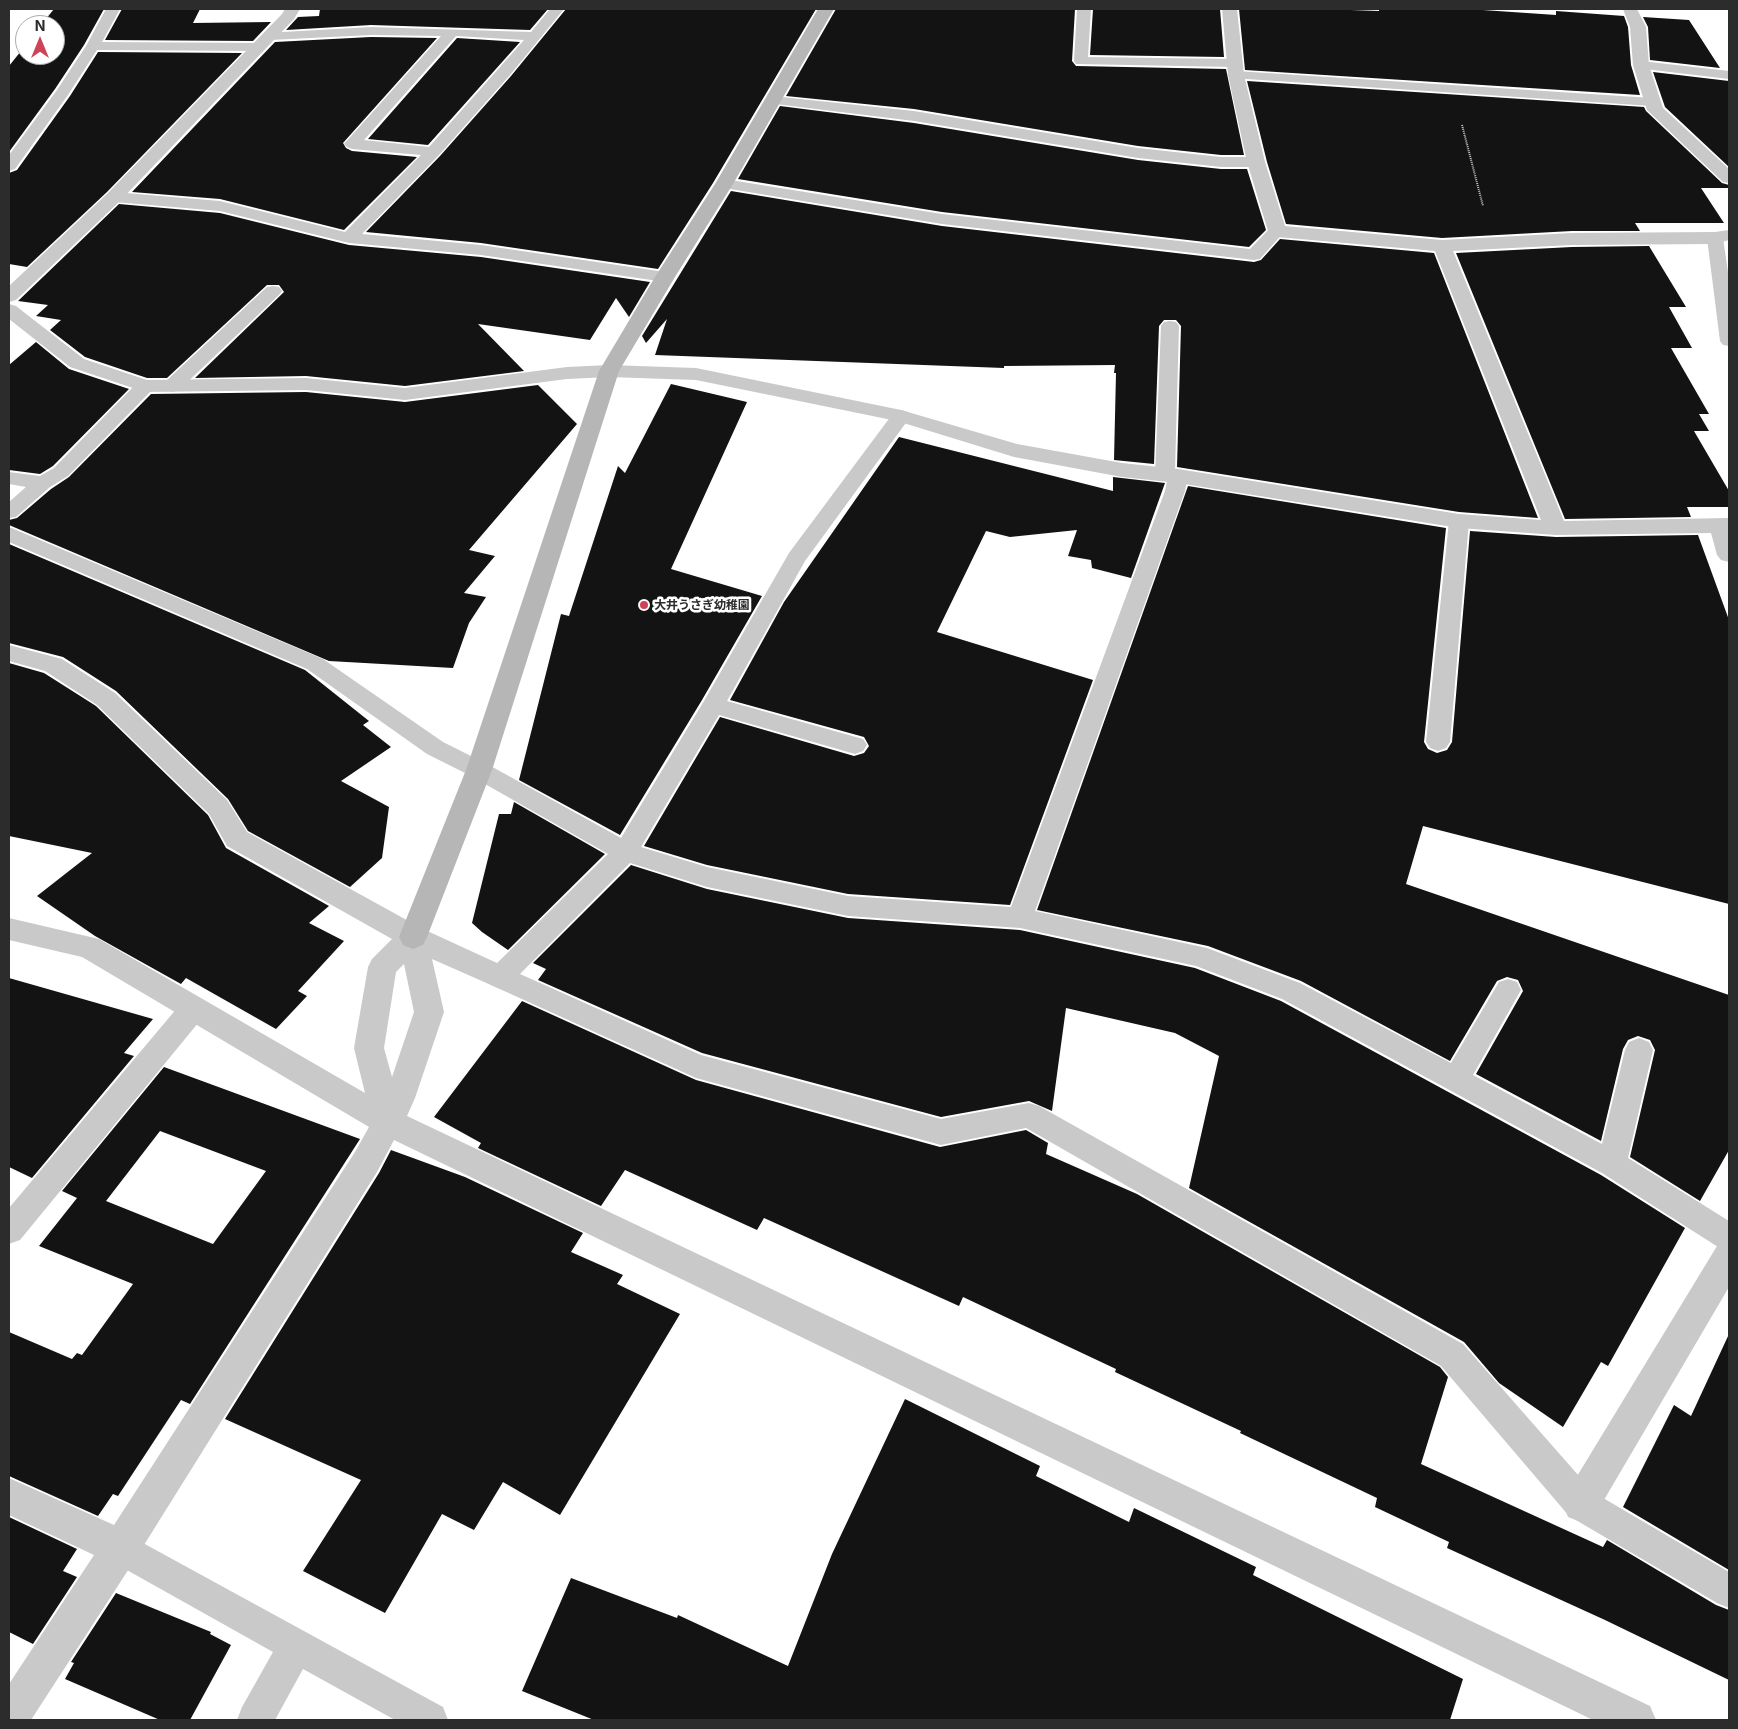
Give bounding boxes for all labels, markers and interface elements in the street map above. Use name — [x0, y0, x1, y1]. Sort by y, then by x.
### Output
north arrow — [15, 15, 65, 65]
text: N — [35, 17, 45, 34]
place label: 大井うさぎ幼稚園 — [654, 598, 750, 612]
marker: 大井うさぎ幼稚園 — [638, 599, 650, 611]

